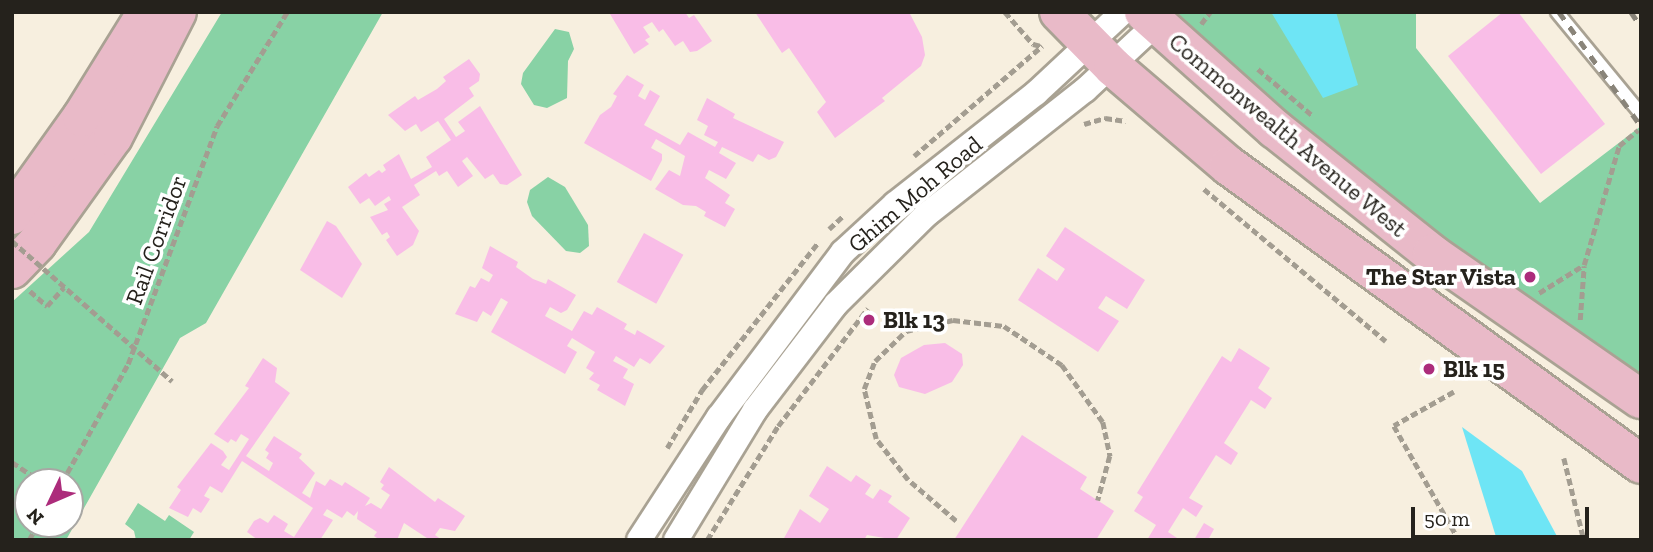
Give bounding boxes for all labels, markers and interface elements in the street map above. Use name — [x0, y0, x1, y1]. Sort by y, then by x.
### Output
street label: Commonwealth Avenue West — [1162, 26, 1414, 244]
street label: Ghim Moh Road — [842, 130, 988, 258]
street label: Rail Corridor — [119, 172, 193, 308]
place label: The Star Vista — [1365, 263, 1516, 291]
marker: The Star Vista — [1522, 269, 1538, 285]
place label: Blk 13 — [883, 306, 945, 334]
marker: Blk 13 — [861, 312, 877, 328]
place label: Blk 15 — [1443, 355, 1505, 383]
marker: Blk 15 — [1421, 361, 1437, 377]
north arrow — [14, 468, 84, 538]
scale bar — [1415, 492, 1594, 536]
text: N — [22, 503, 48, 530]
text: 50 m — [1424, 506, 1470, 531]

